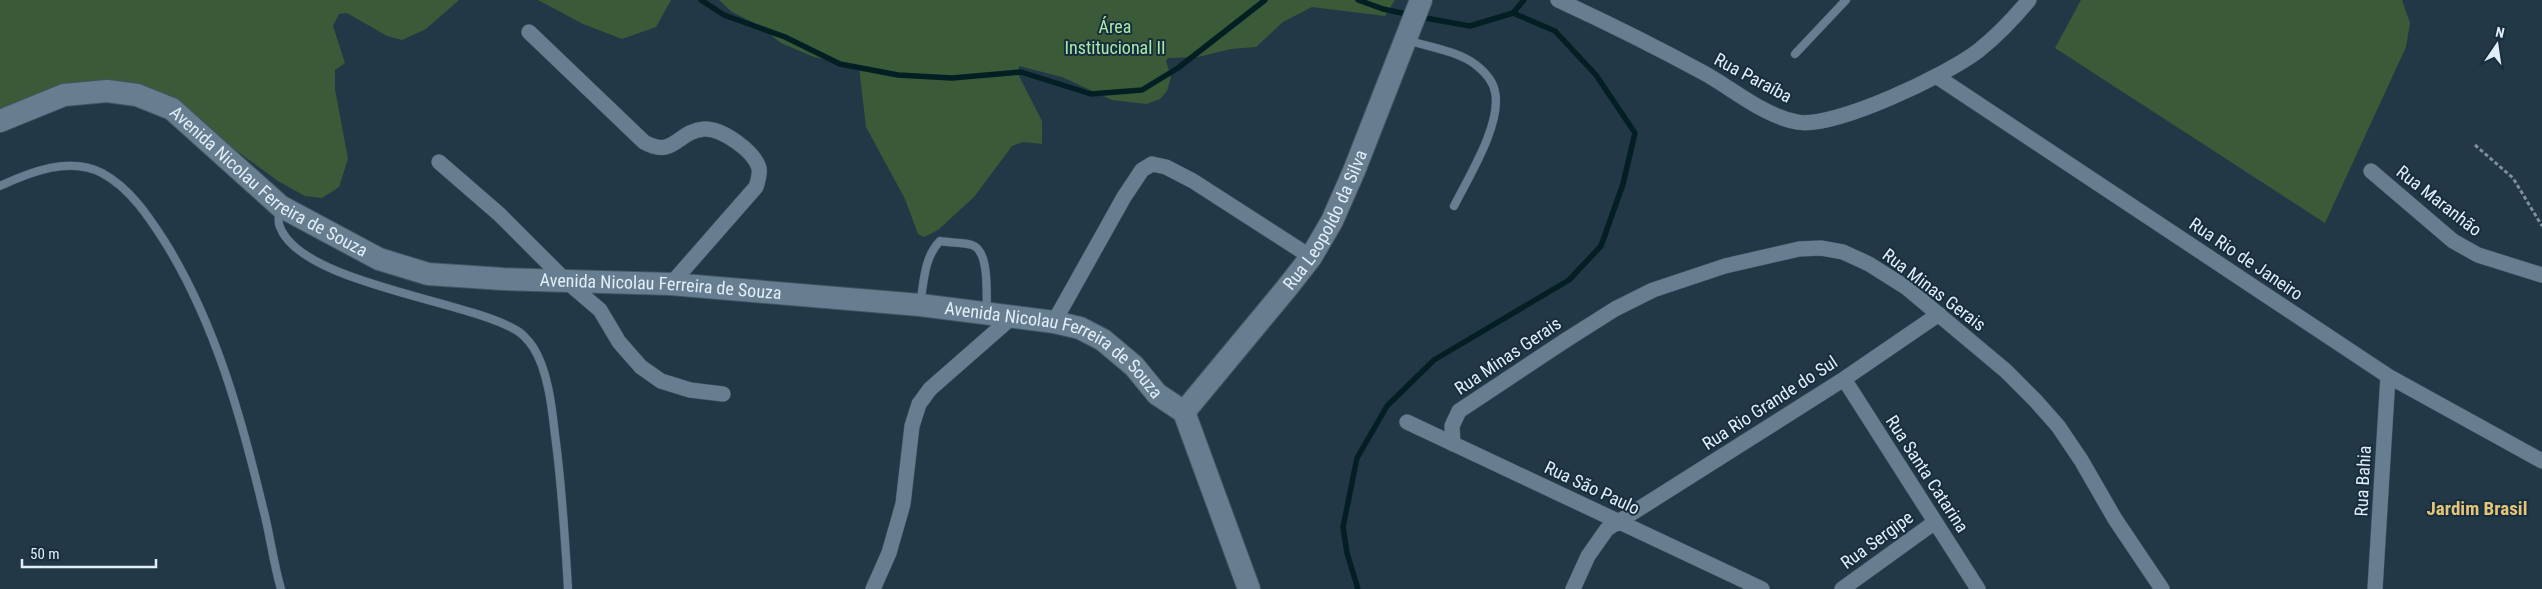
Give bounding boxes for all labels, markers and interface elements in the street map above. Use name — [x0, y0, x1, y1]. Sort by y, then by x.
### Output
park label: Área Institucional II — [1065, 16, 1166, 58]
north arrow — [2472, 20, 2522, 70]
text: N — [2494, 24, 2506, 41]
street label: Rua Paraíba — [1711, 48, 1796, 107]
street label: Avenida Nicolau Ferreira de Souza — [166, 101, 371, 261]
street label: Rua Leopoldo da Silva — [1278, 147, 1371, 294]
street label: Rua Maranhão — [2393, 161, 2486, 240]
street label: Rua Rio de Janeiro — [2186, 213, 2307, 304]
street label: Rua Minas Gerais — [1879, 244, 1990, 335]
street label: Avenida Nicolau Ferreira de Souza — [539, 269, 782, 303]
street label: Avenida Nicolau Ferreira de Souza — [943, 297, 1167, 402]
street label: Rua Minas Gerais — [1451, 312, 1565, 399]
street label: Rua Rio Grande do Sul — [1698, 351, 1841, 454]
street label: Rua Santa Catarina — [1882, 411, 1973, 536]
street label: Rua Bahia — [2350, 445, 2375, 517]
street label: Rua São Paulo — [1541, 456, 1643, 519]
district label: Jardim Brasil — [2427, 497, 2527, 520]
street label: Rua Sergipe — [1836, 506, 1917, 573]
scale bar — [22, 536, 156, 568]
text: 50 m — [30, 545, 60, 563]

